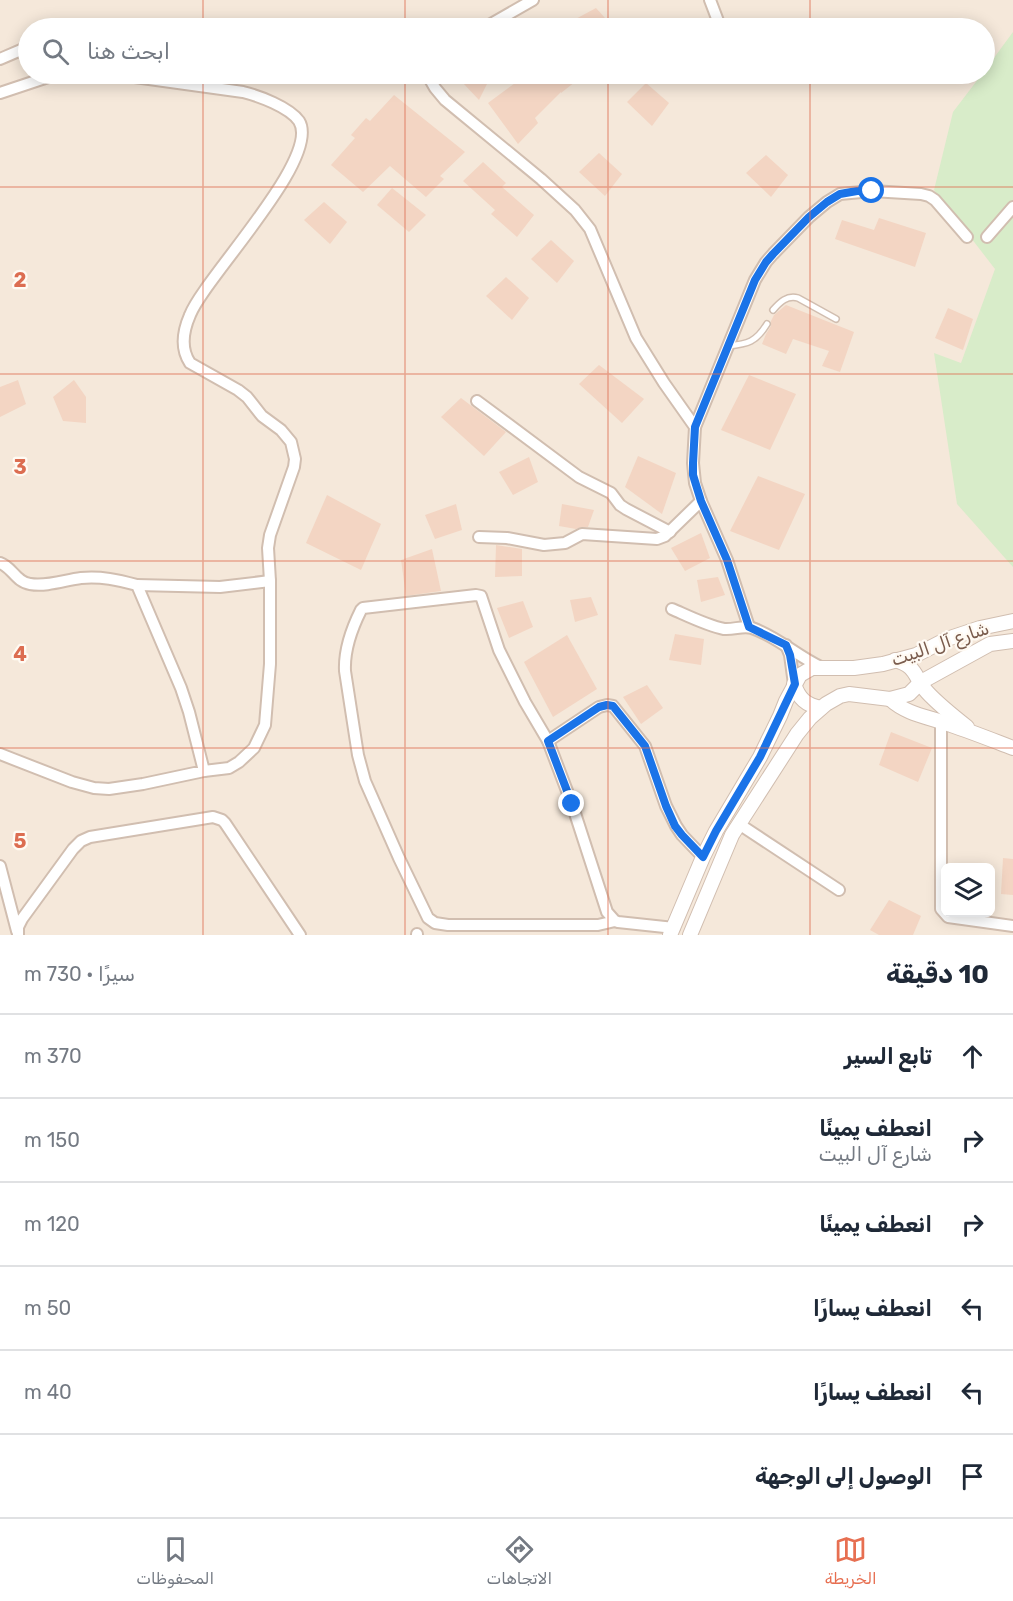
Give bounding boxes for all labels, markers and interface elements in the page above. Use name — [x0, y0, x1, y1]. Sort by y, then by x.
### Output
search box — [18, 18, 995, 84]
icon: search — [39, 35, 72, 68]
text: ابحث هنا — [87, 38, 170, 65]
route start — [858, 177, 884, 203]
text: 2 — [14, 268, 27, 292]
text: 3 — [13, 455, 27, 479]
street label: شارع آل البيت — [888, 617, 992, 672]
text: 4 — [13, 642, 27, 666]
route end — [558, 790, 584, 816]
text: 5 — [14, 829, 27, 853]
map controls — [941, 863, 995, 917]
button: layers — [941, 863, 995, 917]
text: 10 دقيقة — [886, 959, 989, 990]
text: سيرًا · 730 m — [24, 962, 135, 986]
icon: ahead — [956, 1040, 989, 1073]
text: تابع السير — [844, 1043, 932, 1070]
text: 370 m — [24, 1044, 82, 1068]
text: انعطف يمينًا — [819, 1115, 932, 1142]
icon: right — [956, 1124, 989, 1157]
text: 150 m — [24, 1128, 80, 1152]
text: شارع آل البيت — [819, 1142, 932, 1166]
icon: right — [956, 1208, 989, 1241]
text: انعطف يمينًا — [819, 1211, 932, 1238]
text: 120 m — [24, 1212, 80, 1236]
icon: left — [956, 1292, 989, 1325]
text: انعطف يسارًا — [813, 1295, 932, 1322]
text: 50 m — [24, 1296, 71, 1320]
icon: left — [956, 1376, 989, 1409]
text: انعطف يسارًا — [813, 1379, 932, 1406]
text: 40 m — [24, 1380, 72, 1404]
icon: arrive — [956, 1460, 989, 1493]
text: الوصول إلى الوجهة — [755, 1463, 932, 1490]
tab: المحفوظات — [136, 1533, 214, 1588]
tab: الاتجاهات — [487, 1533, 552, 1588]
tab: الخريطة — [825, 1533, 877, 1588]

